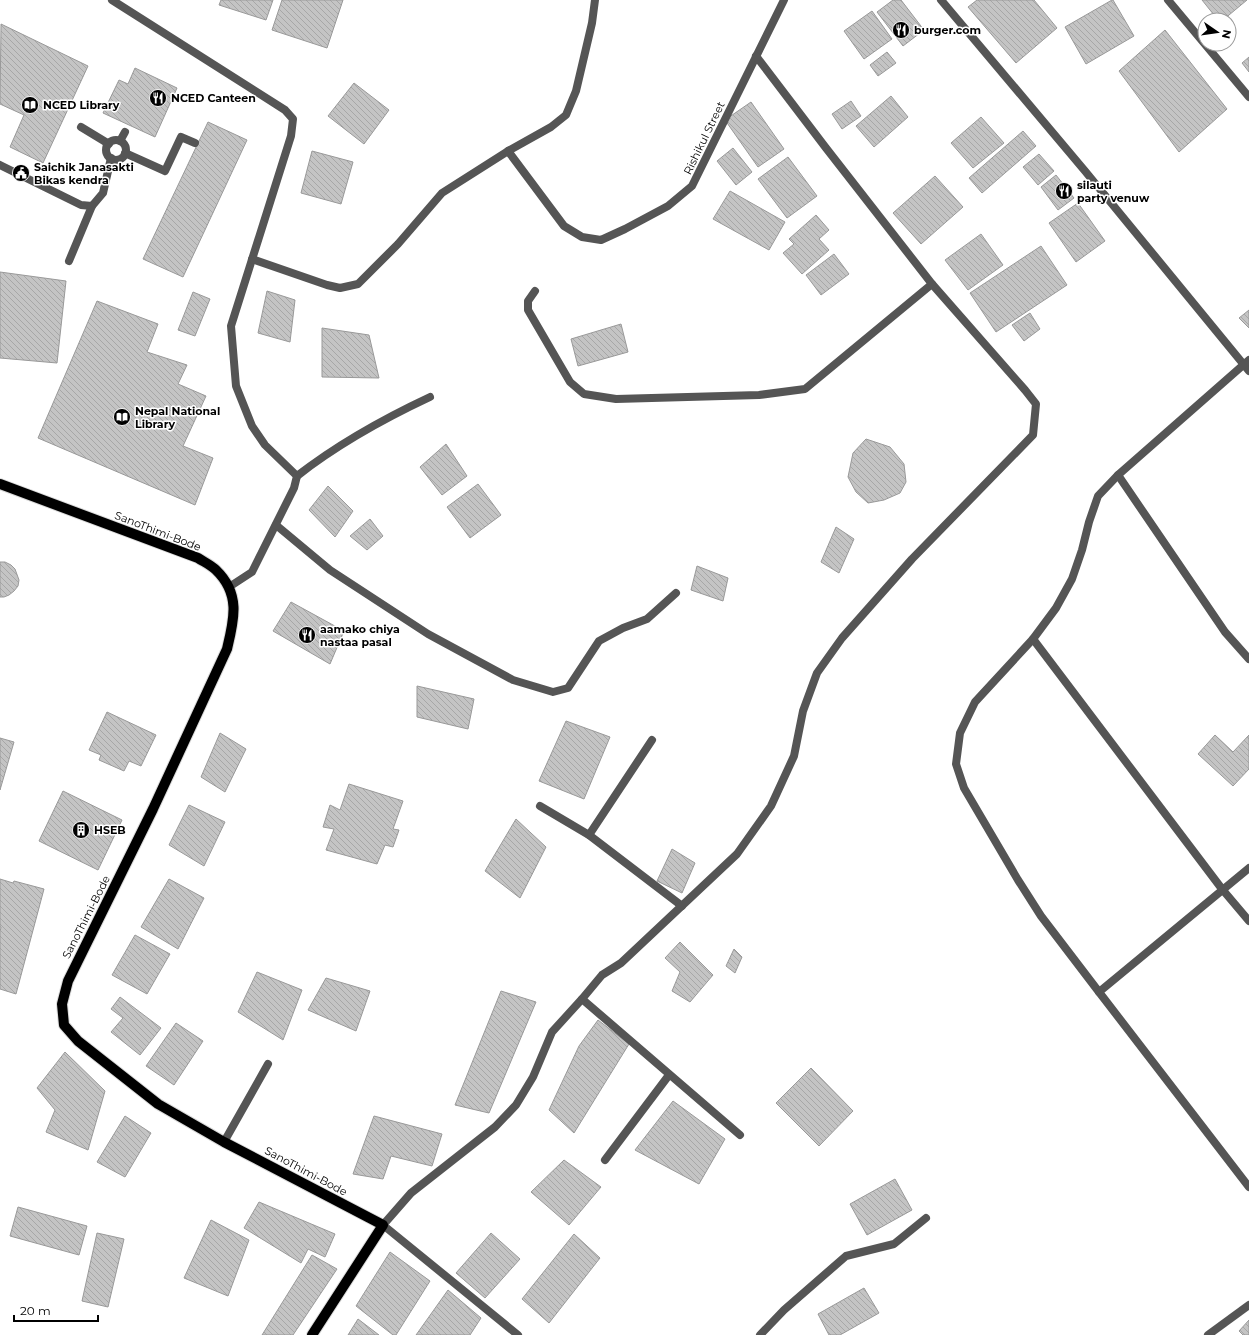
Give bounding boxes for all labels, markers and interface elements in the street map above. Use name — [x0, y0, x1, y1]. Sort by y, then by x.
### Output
north arrow — [1197, 12, 1237, 52]
restaurant icon: burger.com — [891, 20, 911, 40]
place label: burger.com — [914, 23, 981, 37]
text: N — [1219, 28, 1235, 40]
restaurant icon: NCED Canteen — [148, 88, 168, 108]
place label: NCED Canteen — [171, 91, 256, 105]
library icon: NCED Library — [20, 95, 40, 115]
place label: NCED Library — [43, 98, 120, 112]
street label: Rishikul Street — [680, 99, 728, 177]
place label: Saichik Janasakti Bikas kendra — [34, 160, 134, 187]
public building icon: Saichik Janasakti Bikas kendra — [11, 163, 31, 183]
place label: silauti party venuw — [1077, 178, 1150, 205]
restaurant icon: silauti party venuw — [1054, 181, 1074, 201]
place label: Nepal National Library — [135, 404, 220, 431]
library icon: Nepal National Library — [112, 407, 132, 427]
street label: SanoThimi-Bode — [113, 508, 204, 554]
place label: aamako chiya nastaa pasal — [320, 622, 400, 649]
restaurant icon: aamako chiya nastaa pasal — [297, 625, 317, 645]
building icon: HSEB — [71, 820, 91, 840]
place label: HSEB — [94, 823, 126, 837]
street label: SanoThimi-Bode — [59, 873, 113, 961]
street label: SanoThimi-Bode — [262, 1143, 350, 1199]
scale bar — [14, 1297, 98, 1323]
text: 20 m — [20, 1303, 51, 1318]

